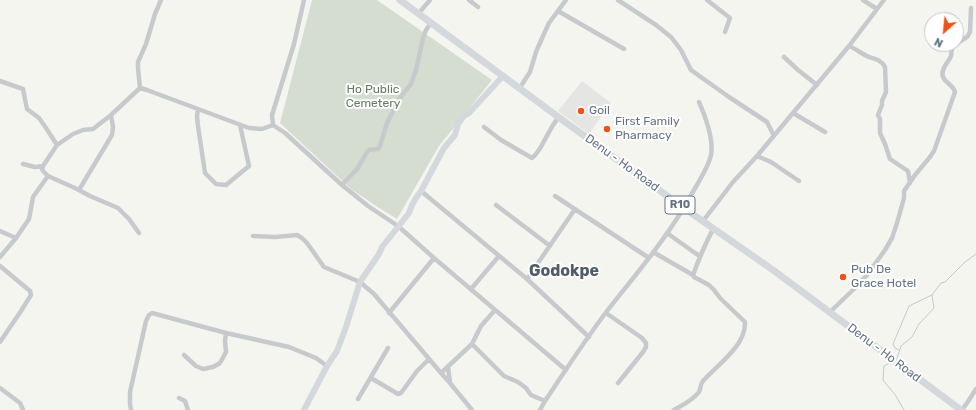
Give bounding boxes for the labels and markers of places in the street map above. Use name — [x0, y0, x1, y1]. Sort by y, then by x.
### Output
place label: Goil — [589, 104, 610, 118]
marker: Goil — [576, 106, 586, 116]
place label: First Family Pharmacy — [615, 115, 680, 143]
marker: First Family Pharmacy — [602, 124, 612, 134]
place label: Pub De Grace Hotel — [851, 263, 916, 291]
marker: Pub De Grace Hotel — [838, 272, 848, 282]

